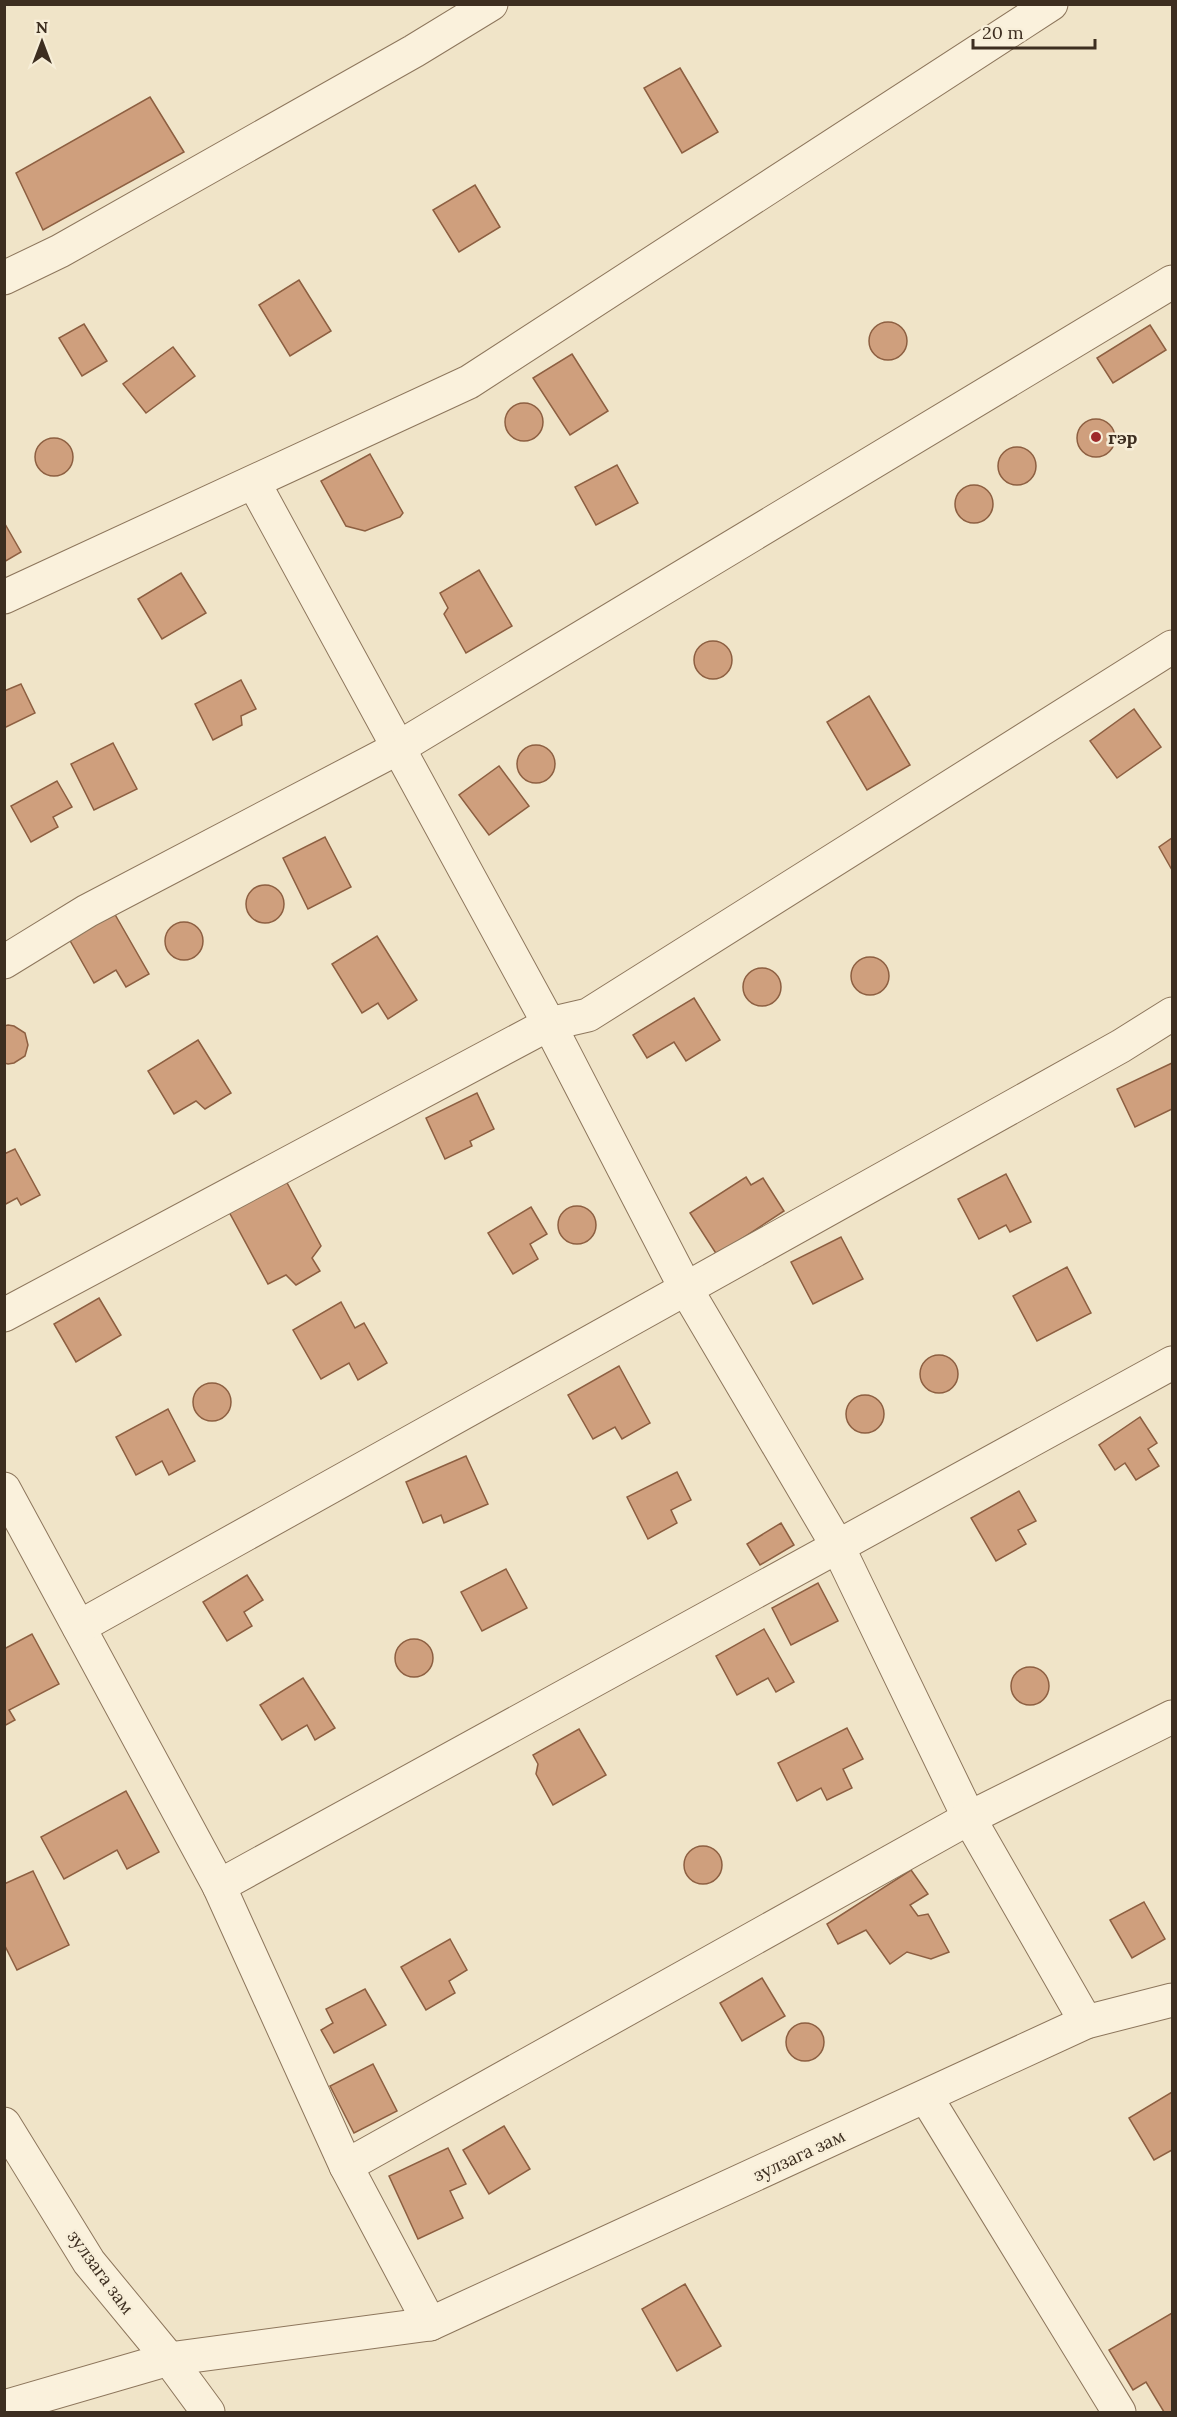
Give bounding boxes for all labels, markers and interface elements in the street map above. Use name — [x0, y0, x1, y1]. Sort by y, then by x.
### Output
north arrow — [12, 12, 72, 72]
scale bar — [973, 12, 1094, 50]
text: N — [36, 17, 48, 37]
text: 20 m — [982, 21, 1024, 44]
place label: гэр — [1108, 426, 1138, 449]
marker: гэр — [1089, 430, 1103, 444]
street label: зулзага зам — [749, 2124, 849, 2186]
street label: зулзага зам — [63, 2225, 139, 2319]

